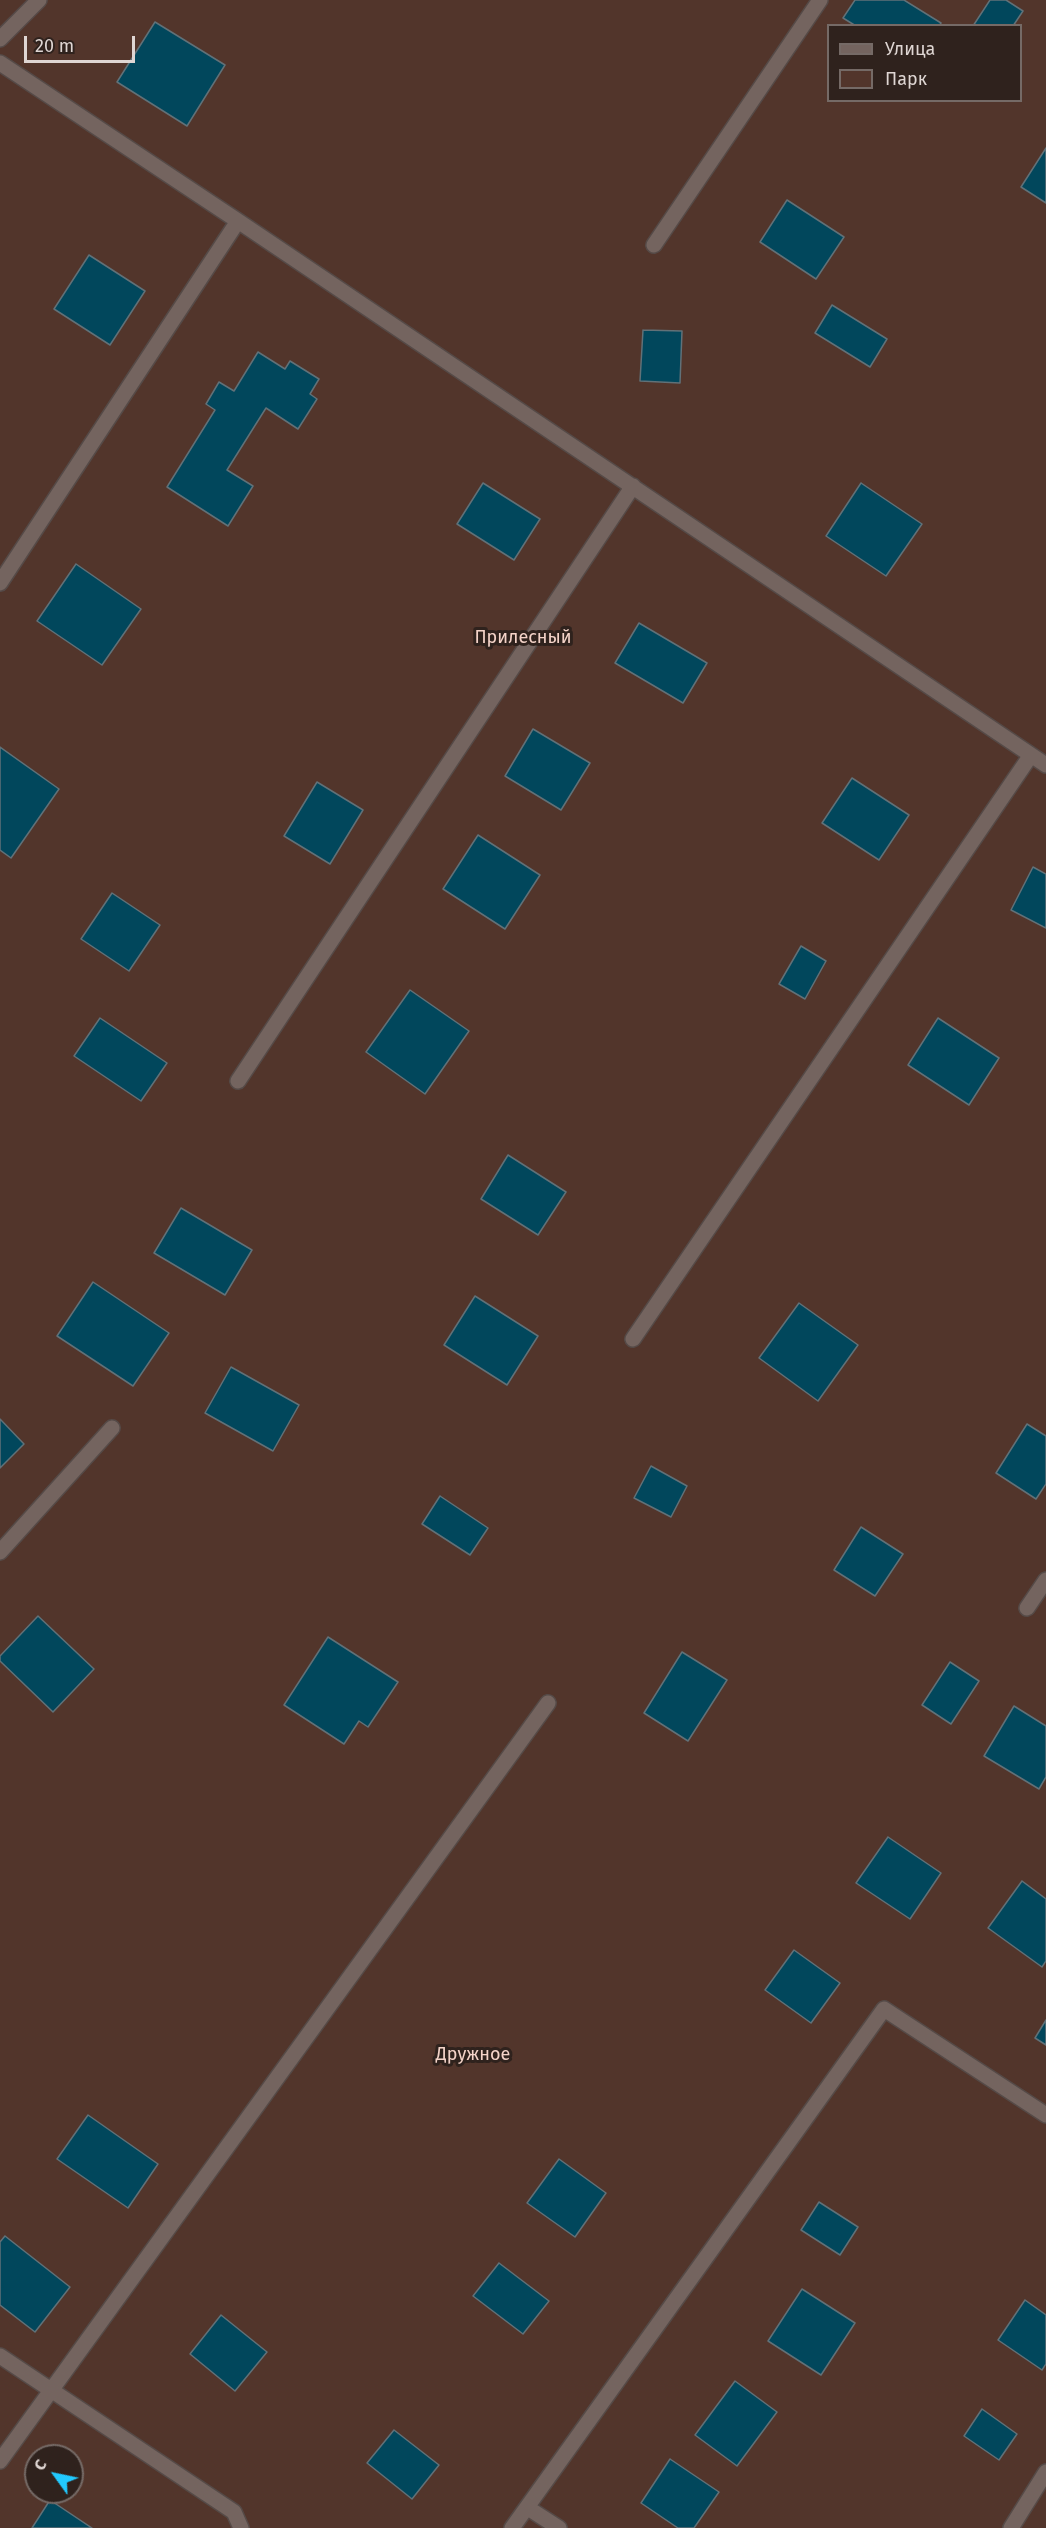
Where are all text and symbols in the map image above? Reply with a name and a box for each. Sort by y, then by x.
scale bar [27,24,138,62]
legend [827,24,1022,102]
text: 20 m [35,35,74,57]
text: Улица [885,38,935,60]
text: Парк [885,68,927,90]
park label: Прилесный [474,627,572,649]
park label: Дружное [436,2044,510,2066]
north arrow [24,2444,84,2504]
text: С [30,2456,51,2474]

